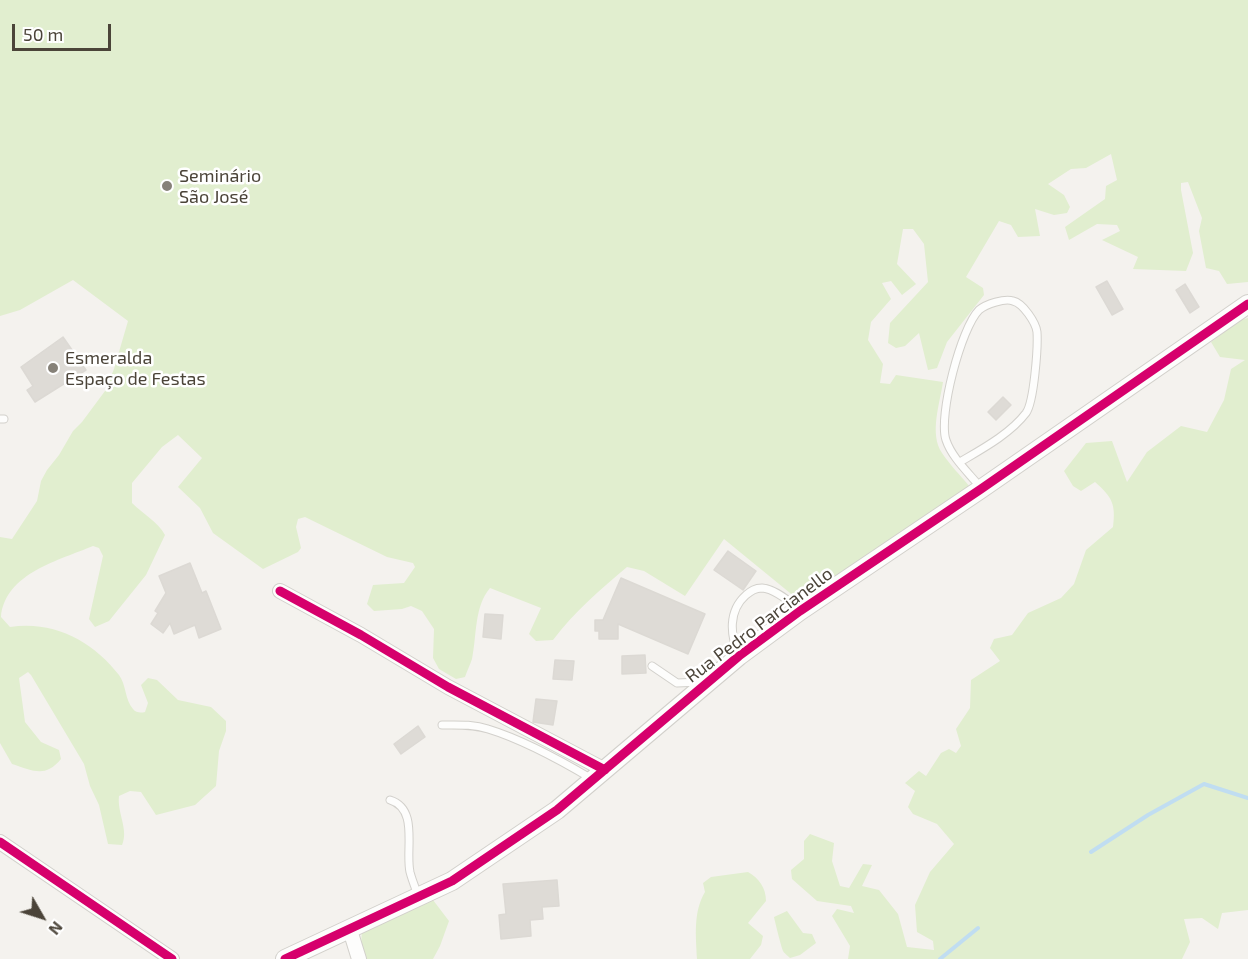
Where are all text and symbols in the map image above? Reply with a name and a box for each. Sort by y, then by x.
scale bar [15,12,114,50]
text: 50 m [23,23,63,45]
place label: Seminário São José [179,165,261,207]
marker: Seminário São José [160,179,174,193]
place label: Esmeralda Espaço de Festas [65,347,206,389]
marker: Esmeralda Espaço de Festas [46,361,60,375]
street label: Rua Pedro Parcianello [681,563,837,687]
north arrow [12,887,72,947]
text: N [45,918,67,939]

